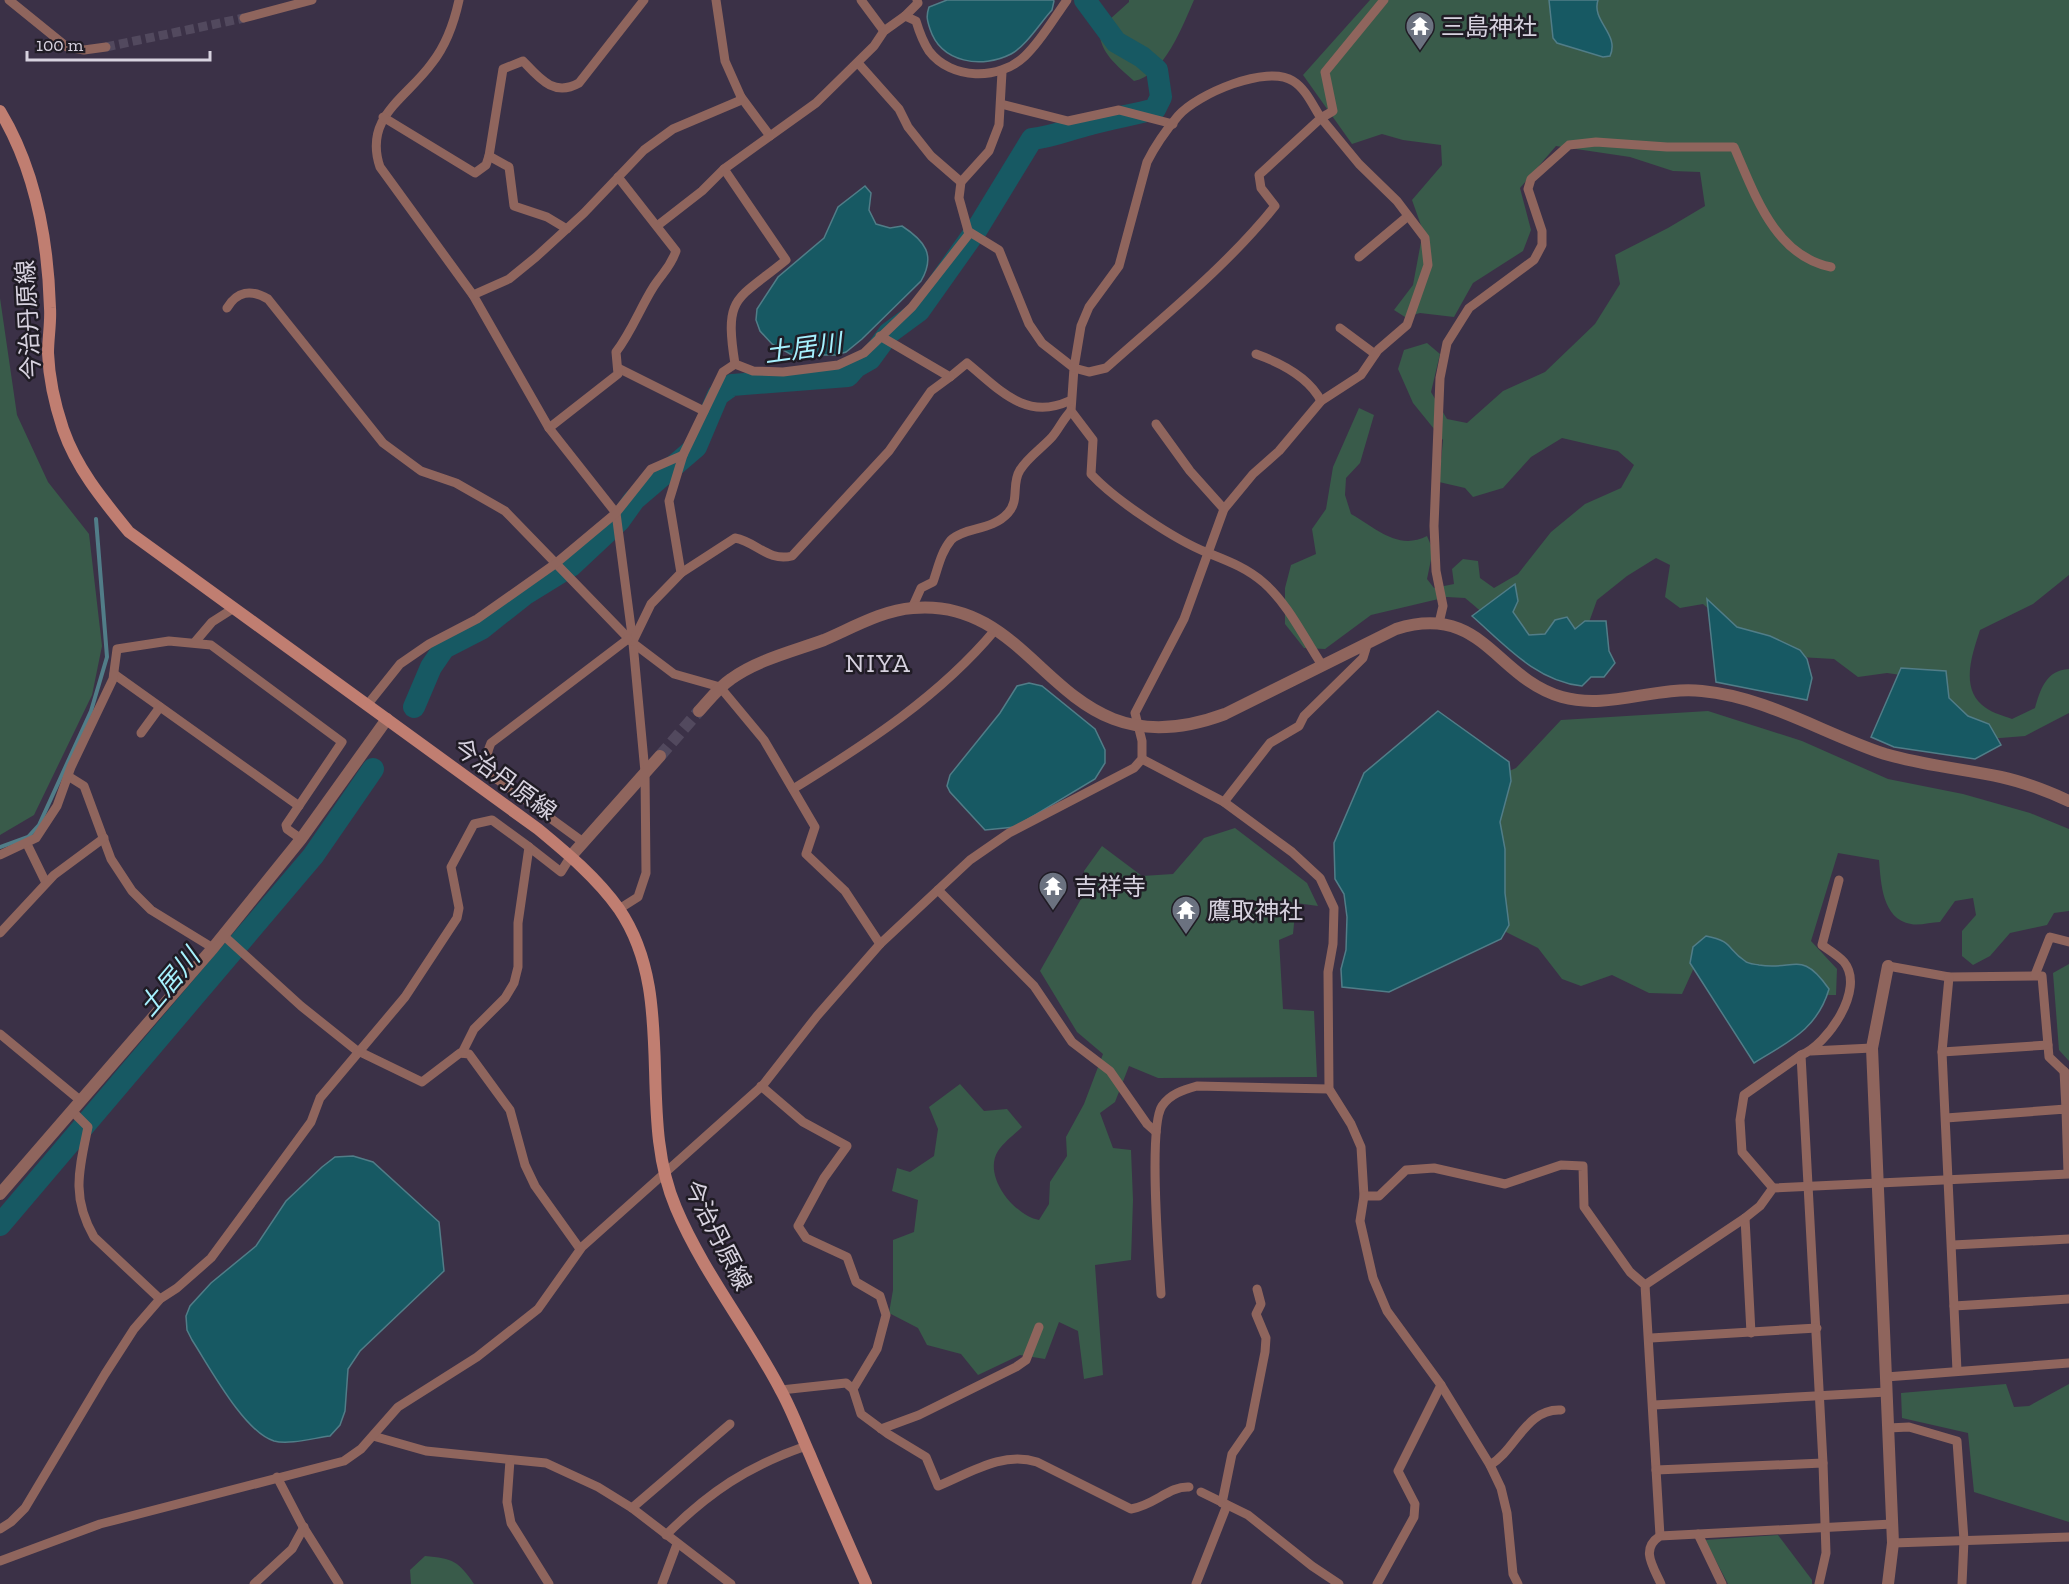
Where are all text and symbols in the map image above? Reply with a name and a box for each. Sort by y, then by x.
temple icon: 三島神社 [1404,10,1436,52]
place label: 三島神社 [1441,12,1537,41]
scale bar [27,24,210,62]
text: 100 m [36,34,84,56]
street label: 今治丹原線 [10,259,46,381]
water label: 土居川 [762,326,847,369]
district label: NIYA [845,647,911,679]
street label: 今治丹原線 [448,732,562,826]
temple icon: 吉祥寺 [1037,870,1069,912]
place label: 吉祥寺 [1074,872,1146,901]
temple icon: 鷹取神社 [1170,894,1202,936]
place label: 鷹取神社 [1207,896,1303,925]
water label: 土居川 [132,940,208,1022]
street label: 今治丹原線 [678,1175,758,1295]

